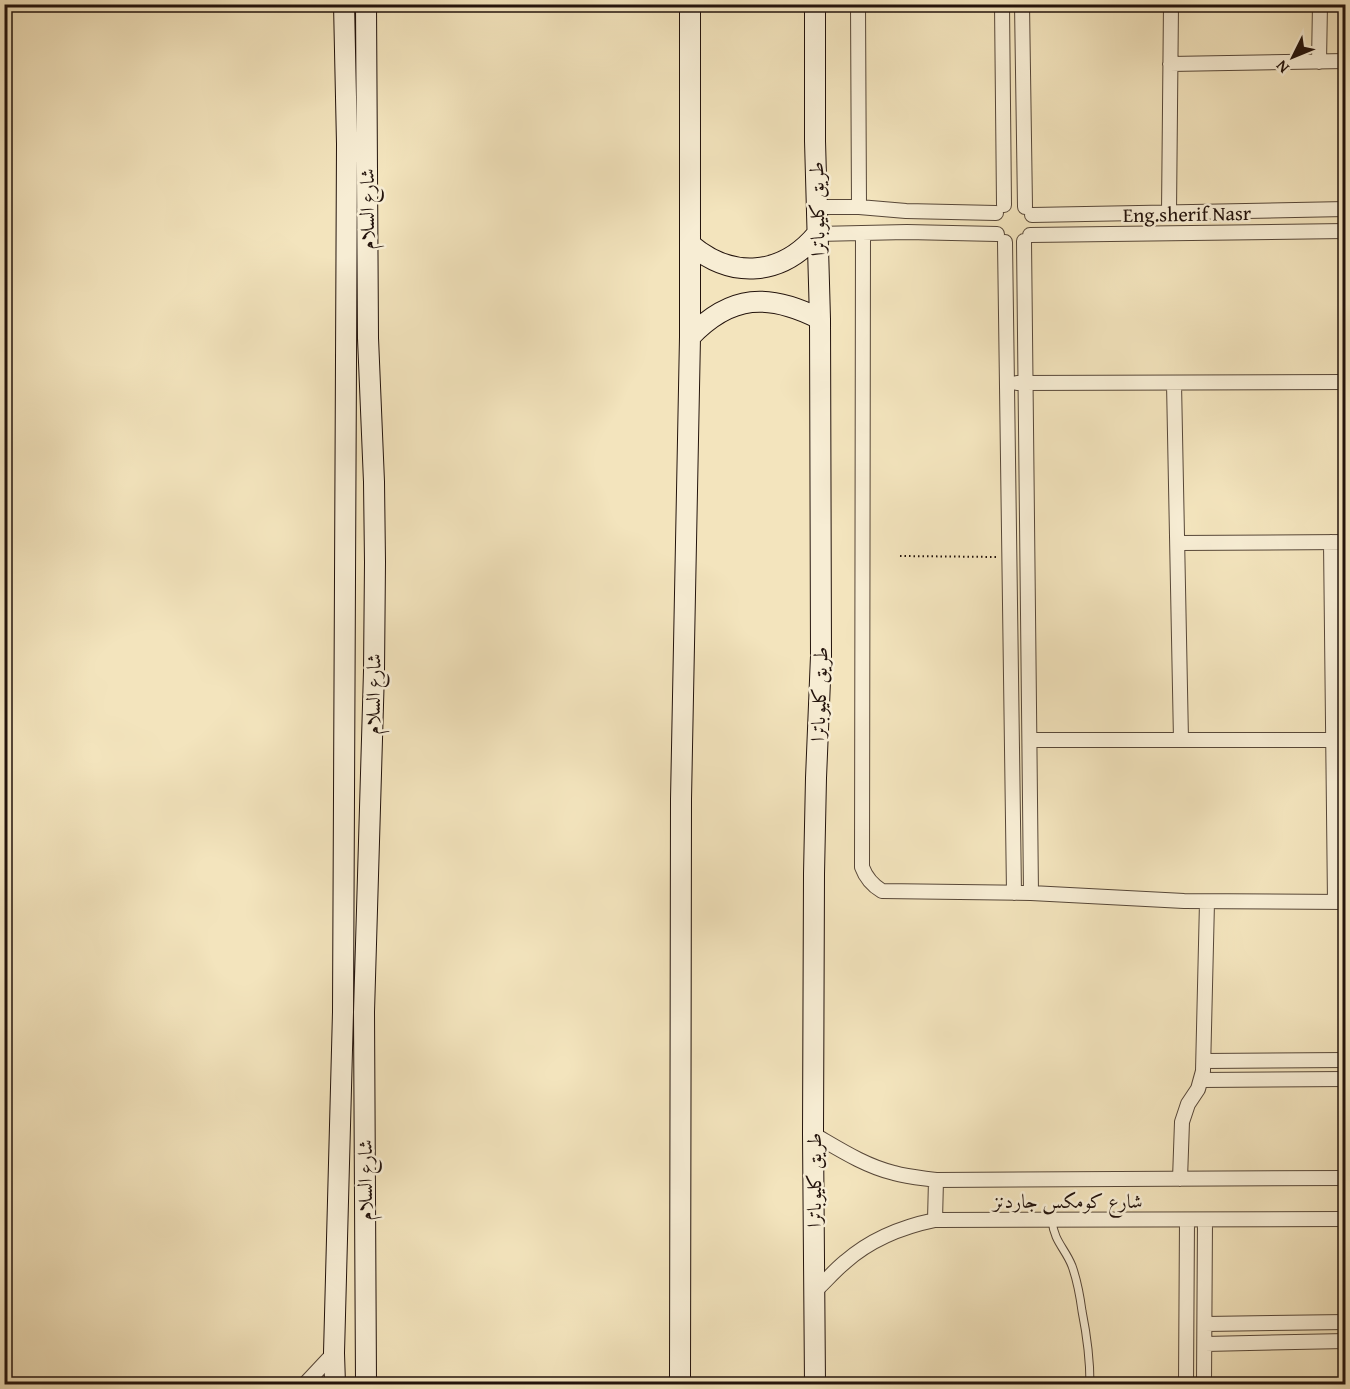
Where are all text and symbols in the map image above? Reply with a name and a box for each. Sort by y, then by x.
north arrow [1263,27,1323,87]
text: N [1269,55,1294,79]
street label: طريق كليوباترا [801,161,832,257]
street label: شارع السلام [352,168,385,250]
street label: Eng.sherif Nasr [1123,198,1251,229]
street label: طريق كليوباترا [802,646,835,742]
street label: شارع السلام [357,653,392,735]
street label: طريق كليوباترا [799,1133,828,1227]
street label: شارع السلام [350,1139,383,1221]
street label: شارع كومكس جاردنز [991,1186,1143,1219]

